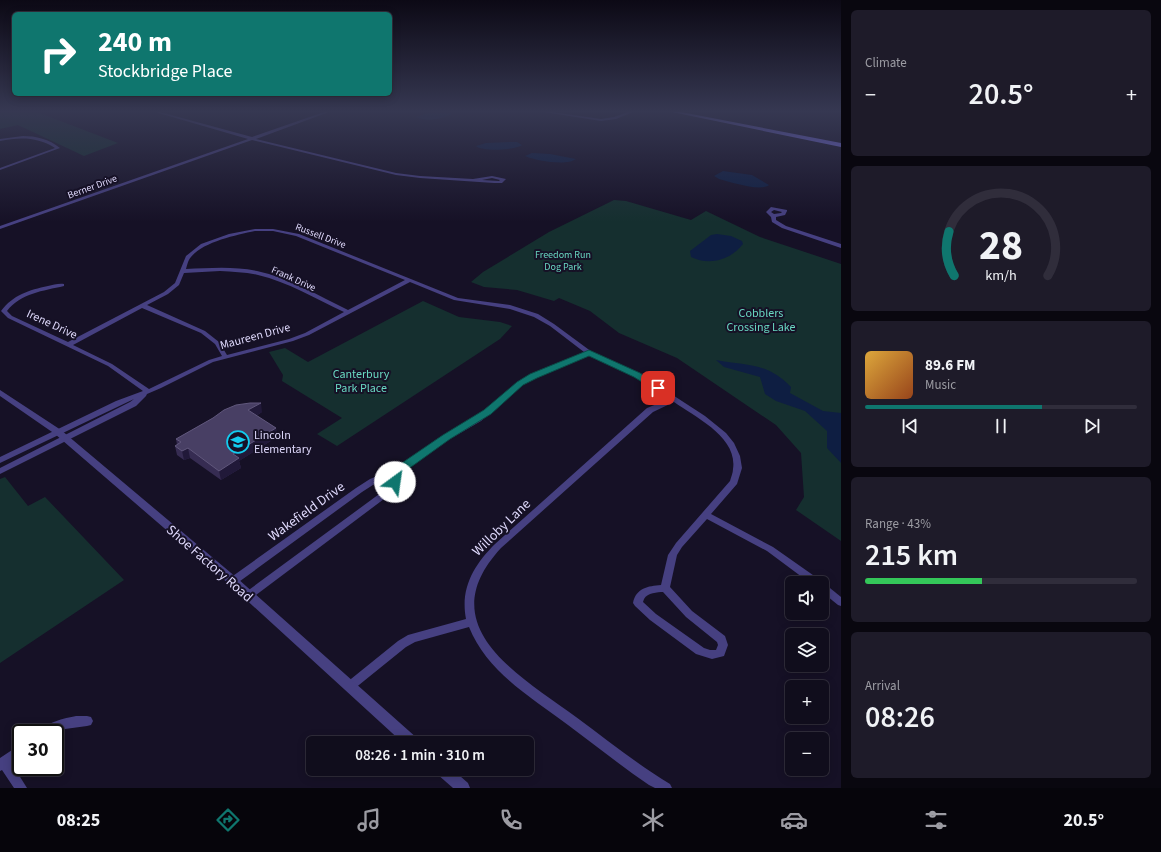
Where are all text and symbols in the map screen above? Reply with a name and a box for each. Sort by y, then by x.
text: 240 m [98,22,172,62]
icon: right [32,28,84,80]
text: Climate [865,54,907,72]
text: Stockbridge Place [98,59,232,84]
text: 20.5° [969,73,1033,116]
text: − [865,79,876,111]
text: + [1126,79,1137,111]
street label: Berner Drive [66,171,119,202]
text: 28 [979,216,1023,276]
street label: Russell Drive [293,220,348,252]
park label: Freedom Run Dog Park [535,248,591,274]
street label: Frank Drive [269,263,318,295]
text: km/h [985,265,1017,286]
street label: Irene Drive [24,305,80,344]
park label: Cobblers Crossing Lake [727,305,796,336]
street label: Maureen Drive [218,319,292,354]
text: 89.6 FM [925,355,976,376]
park label: Canterbury Park Place [333,366,390,397]
pin [641,371,675,405]
text: Music [925,376,956,394]
icon: arrive [647,377,669,399]
icon: previous [899,415,921,437]
icon: pause [990,415,1012,437]
icon: next [1081,415,1103,437]
place label: Lincoln Elementary [254,427,312,458]
school or university icon: Lincoln Elementary [225,429,251,455]
position arrow [374,461,416,503]
street label: Wakefield Drive [264,477,349,546]
street label: Willoby Lane [468,495,536,561]
text: Range · 43% [865,515,931,533]
street label: Shoe Factory Road [162,520,257,607]
text: 215 km [865,534,958,577]
map controls [785,576,829,776]
button: sound [785,576,829,620]
button: layers [785,628,829,672]
text: Arrival [865,677,900,695]
button: + [785,680,829,724]
text: 08:26 [865,696,935,739]
speed limit sign: 30 [12,724,64,776]
button: − [785,732,829,776]
text: 08:26 · 1 min · 310 m [355,745,485,766]
icon: directions [214,806,242,834]
icon: music [355,806,383,834]
icon: phone [497,806,525,834]
icon: climate [639,806,667,834]
icon: car [780,806,808,834]
icon: filters [922,806,950,834]
text: 08:25 [57,808,100,833]
text: 20.5° [1064,808,1104,833]

